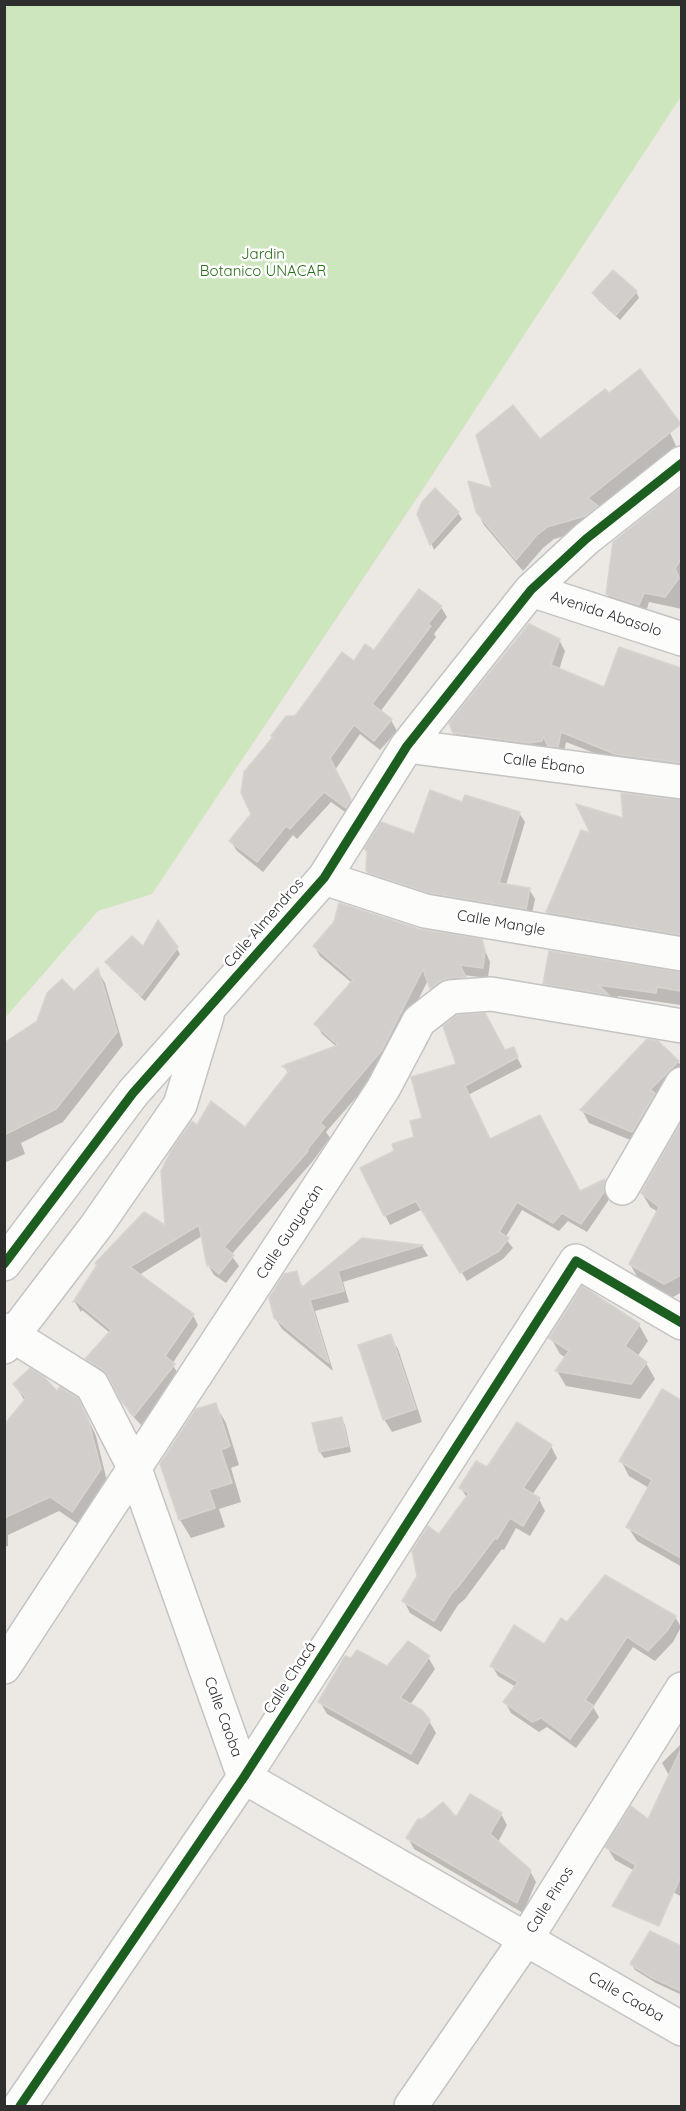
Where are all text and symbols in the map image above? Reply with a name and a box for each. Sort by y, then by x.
park label: Jardin Botanico UNACAR [200,245,326,280]
street label: Avenida Abasolo [548,587,664,641]
street label: Calle Ébano [502,749,586,779]
street label: Calle Almendros [220,875,308,971]
street label: Calle Mangle [455,906,547,940]
street label: Calle Guayacán [253,1181,327,1283]
street label: Calle Chacá [260,1639,320,1717]
street label: Calle Caoba [200,1674,246,1760]
street label: Calle Pinos [522,1863,578,1937]
street label: Calle Caoba [585,1968,667,2026]

